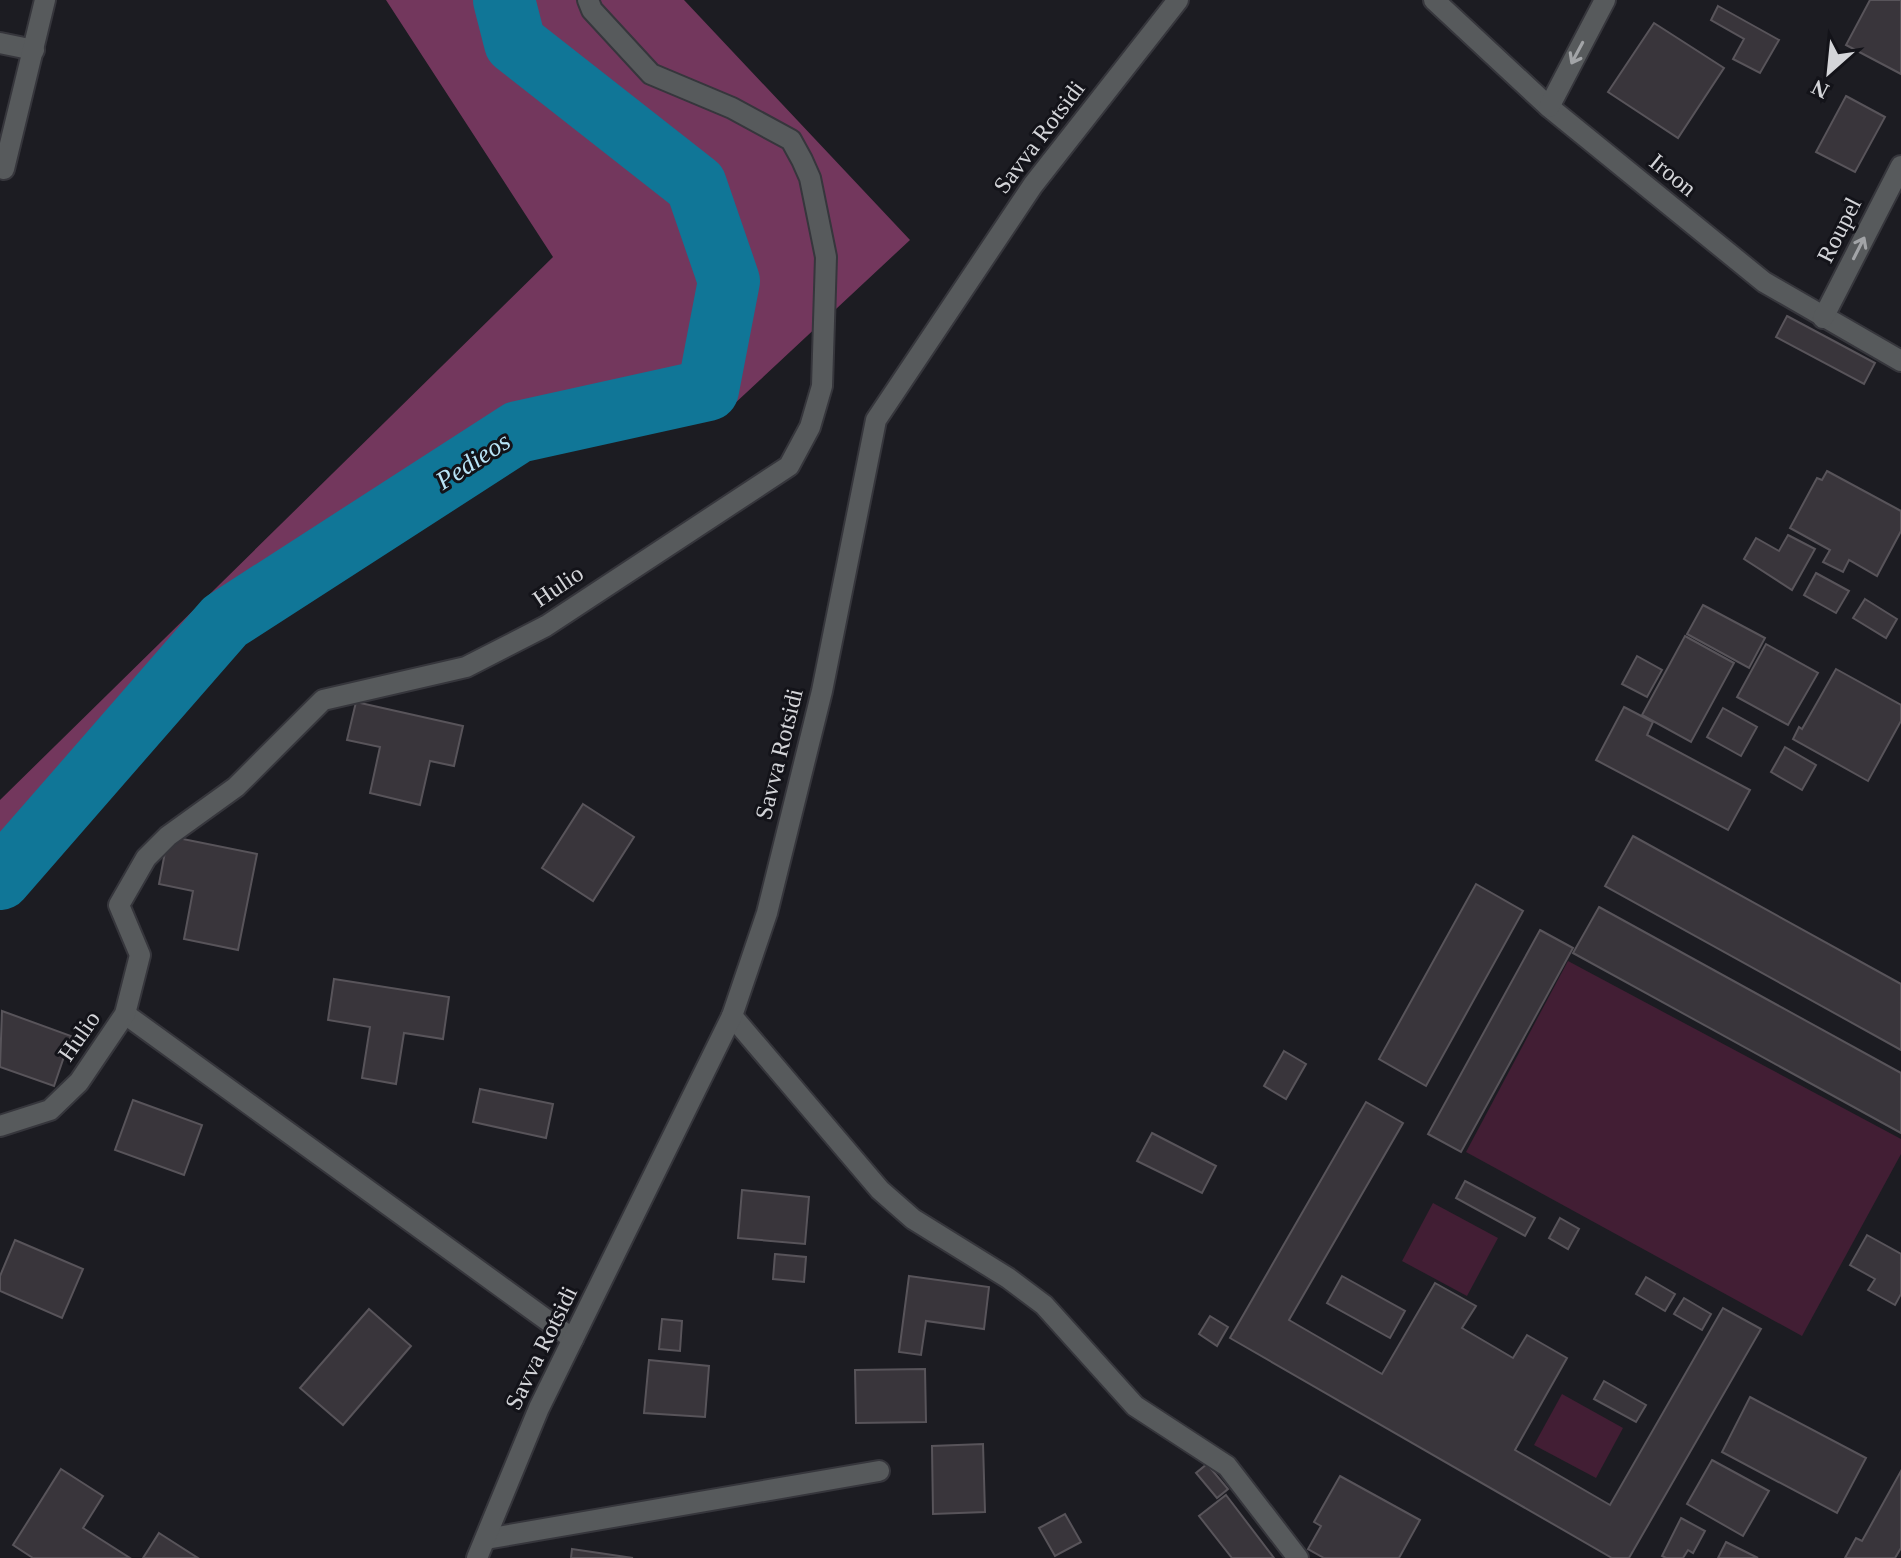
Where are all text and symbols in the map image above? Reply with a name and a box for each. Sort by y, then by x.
north arrow [1789,32,1869,112]
one-way arrow [1569,41,1584,65]
street label: Savva Rotsidi [988,75,1090,198]
text: N [1807,75,1833,104]
street label: Iroon [1645,149,1701,201]
street label: Roupel [1812,193,1866,267]
one-way arrow [1852,237,1867,261]
water label: Pedieos [430,426,515,496]
street label: Hulio [528,560,588,612]
street label: Savva Rotsidi [750,686,808,822]
street label: Hulio [53,1006,105,1066]
street label: Savva Rotsidi [500,1282,582,1414]

